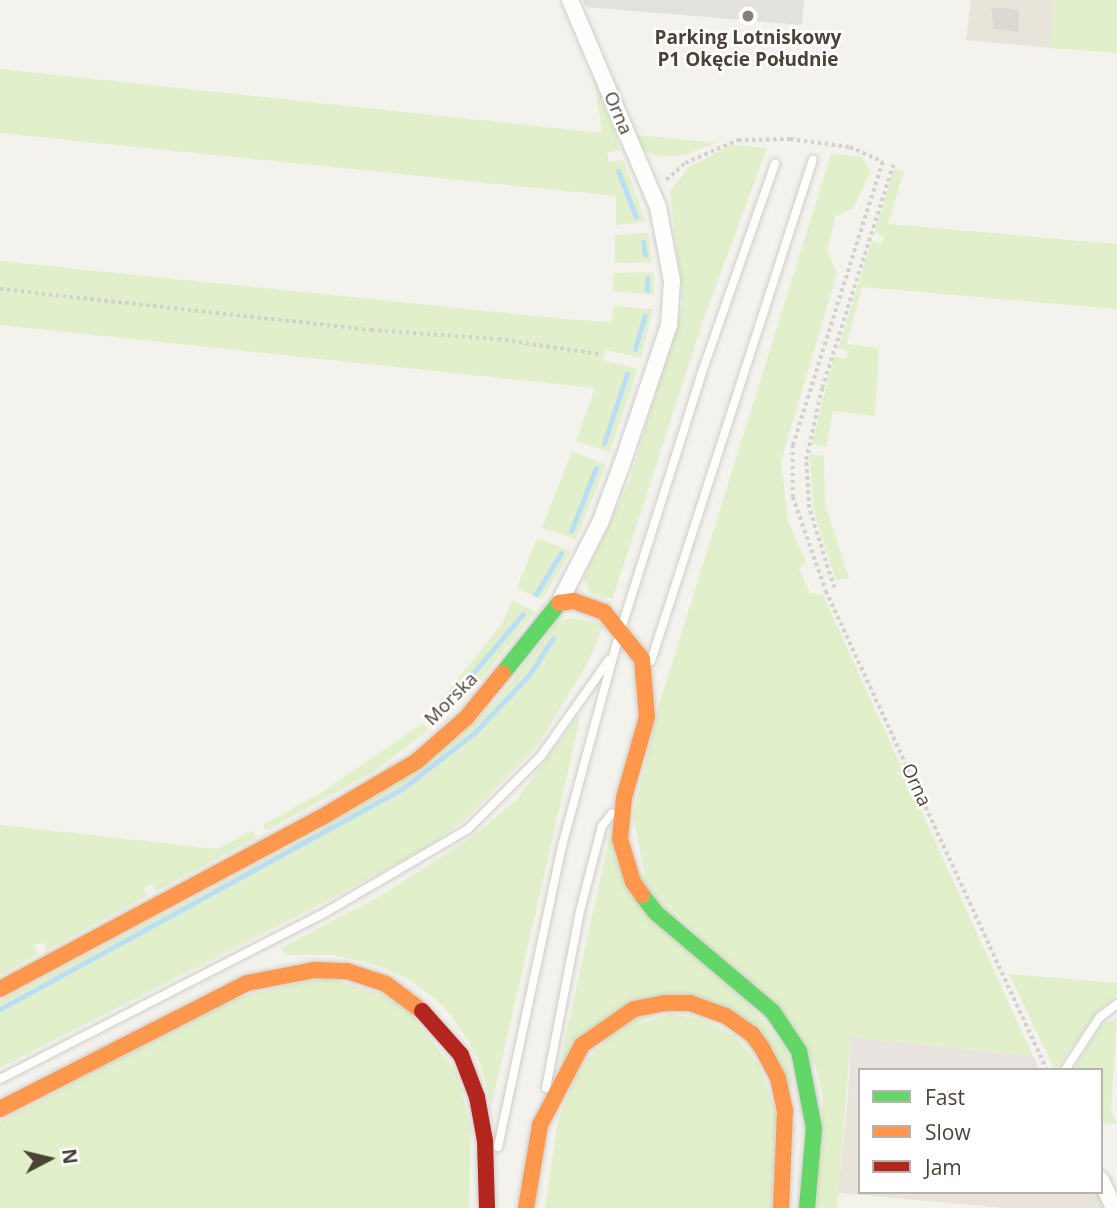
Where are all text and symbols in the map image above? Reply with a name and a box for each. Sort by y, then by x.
marker: Parking Lotniskowy P1 Okęcie Południe [740,8,756,24]
place label: Parking Lotniskowy P1 Okęcie Południe [655,27,841,71]
street label: Orna [599,88,637,138]
street label: Morska [420,668,482,730]
street label: Orna [896,760,936,810]
legend [858,1068,1103,1194]
text: Fast [925,1083,965,1111]
text: Slow [925,1118,971,1146]
north arrow [14,1124,84,1194]
text: N [56,1147,84,1166]
text: Jam [925,1153,962,1181]

